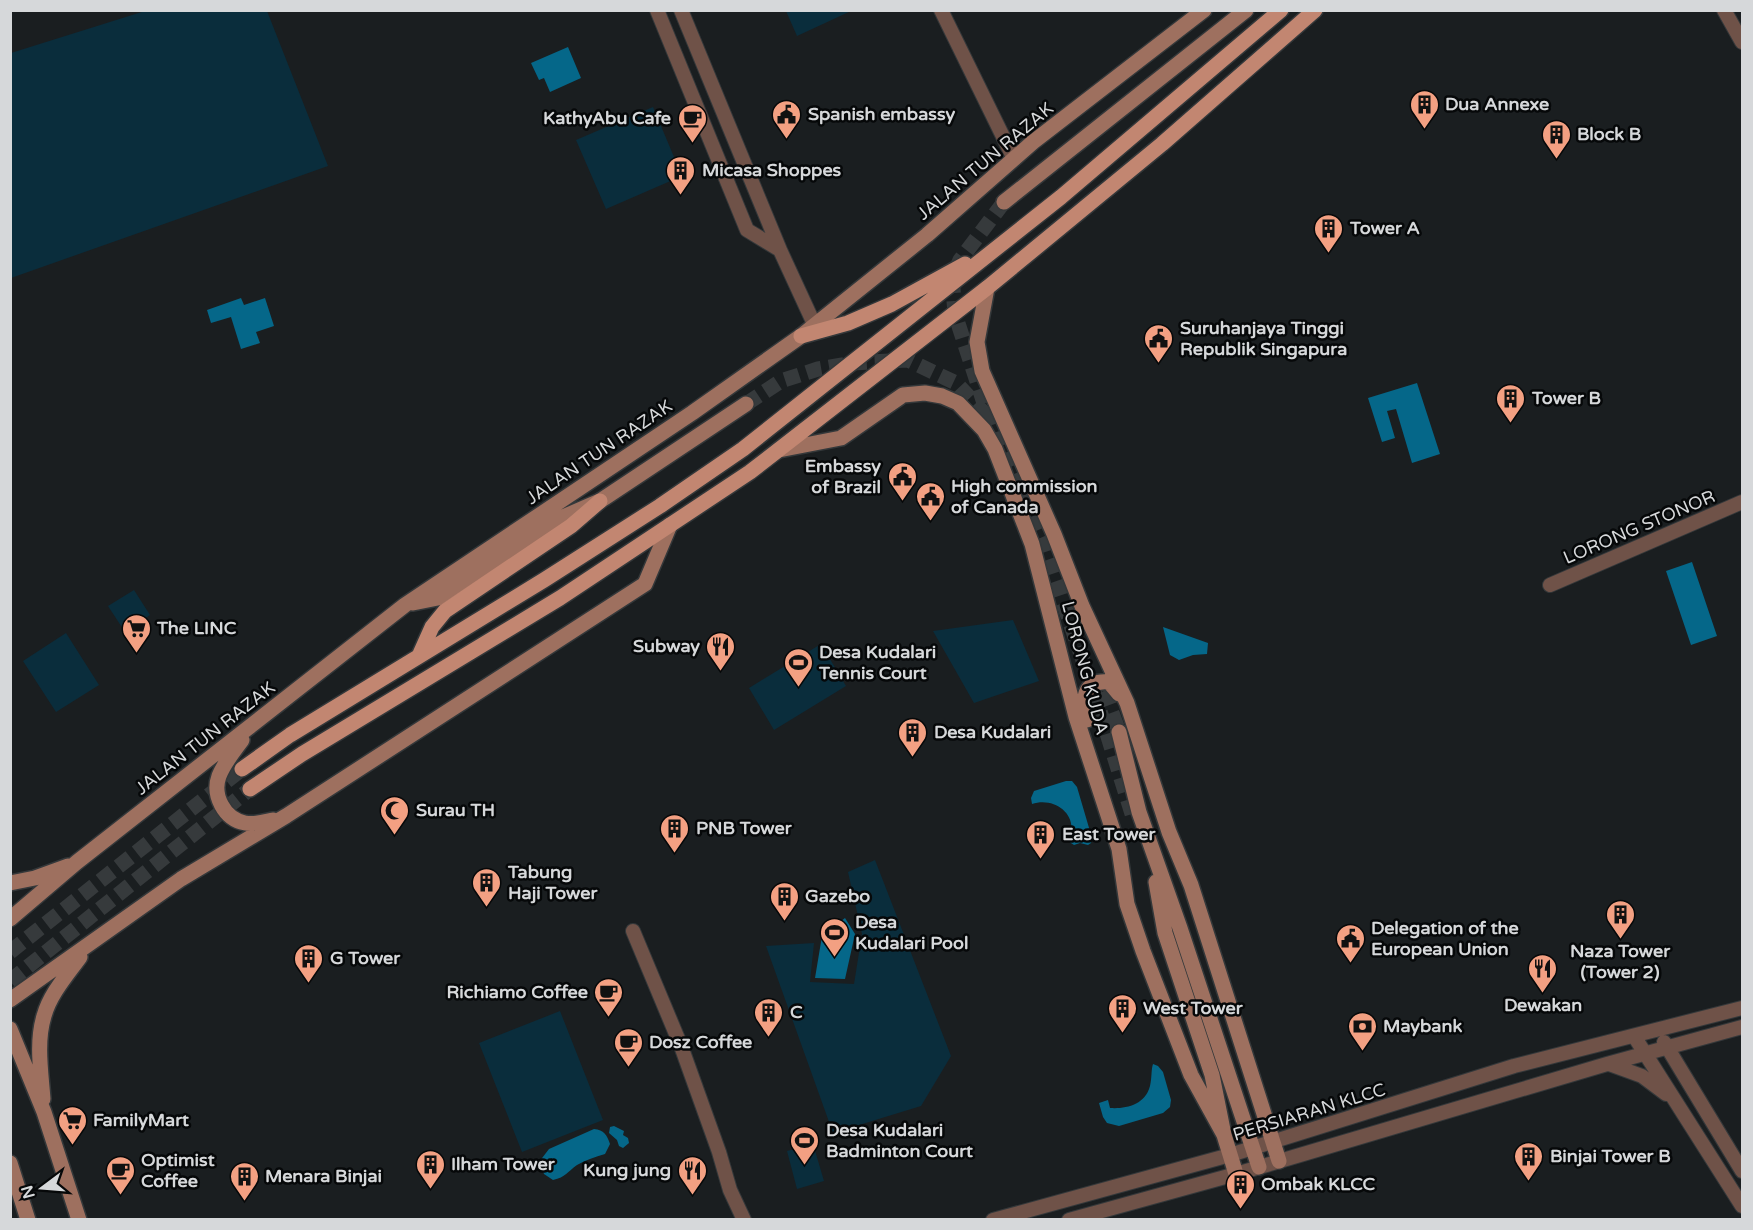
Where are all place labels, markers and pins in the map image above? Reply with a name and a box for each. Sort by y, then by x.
building icon: Dua Annexe [1408,88,1440,130]
place label: Dua Annexe [1445,93,1549,115]
public building icon: Spanish embassy [771,98,803,140]
cafe icon: KathyAbu Cafe [676,102,708,144]
place label: Spanish embassy [808,103,956,125]
place label: KathyAbu Cafe [543,107,671,129]
building icon: Block B [1540,118,1572,160]
place label: Block B [1577,123,1641,145]
building icon: Micasa Shoppes [665,154,697,196]
place label: Micasa Shoppes [702,159,842,181]
building icon: Tower A [1313,212,1345,254]
place label: Tower A [1349,217,1420,239]
place label: Suruhanjaya Tinggi Republik Singapura [1180,317,1347,360]
public building icon: Suruhanjaya Tinggi Republik Singapura [1143,322,1175,364]
building icon: Tower B [1495,382,1527,424]
place label: Tower B [1531,387,1601,409]
place label: Embassy of Brazil [805,455,881,498]
public building icon: Embassy of Brazil [886,460,918,502]
place label: High commission of Canada [951,475,1098,518]
public building icon: High commission of Canada [914,480,946,522]
supermarket icon: The LINC [120,612,152,654]
place label: The LINC [156,617,237,639]
restaurant icon: Subway [705,630,737,672]
place label: Subway [633,635,700,657]
place label: Desa Kudalari Tennis Court [818,641,936,684]
sports icon: Desa Kudalari Tennis Court [782,646,814,688]
building icon: Desa Kudalari [897,716,929,758]
place label: Desa Kudalari [934,721,1051,743]
mosque icon: Surau TH [379,794,411,836]
place label: Surau TH [416,799,495,821]
building icon: PNB Tower [659,812,691,854]
place label: PNB Tower [696,817,793,839]
building icon: East Tower [1025,818,1057,860]
place label: East Tower [1062,823,1157,845]
place label: Tabung Haji Tower [507,861,598,904]
building icon: Tabung Haji Tower [471,866,503,908]
building icon: Gazebo [768,880,800,922]
place label: Gazebo [805,885,870,907]
building icon: Naza Tower (Tower 2) [1604,898,1636,940]
place label: Desa Kudalari Pool [855,911,968,954]
sports icon: Desa Kudalari Pool [818,916,850,958]
place label: Delegation of the European Union [1371,917,1519,960]
public building icon: Delegation of the European Union [1334,922,1366,964]
place label: Naza Tower (Tower 2) [1570,940,1671,983]
building icon: G Tower [293,942,325,984]
place label: G Tower [330,947,401,969]
restaurant icon: Dewakan [1527,952,1559,994]
cafe icon: Richiamo Coffee [593,976,625,1018]
place label: Richiamo Coffee [447,981,588,1003]
building icon: West Tower [1106,992,1138,1034]
place label: Dewakan [1504,994,1582,1016]
building icon: C [753,996,785,1038]
place label: West Tower [1143,997,1244,1019]
place label: C [790,1001,803,1023]
bank icon: Maybank [1346,1010,1378,1052]
place label: Maybank [1383,1015,1462,1037]
cafe icon: Dosz Coffee [612,1026,644,1068]
place label: Dosz Coffee [649,1031,752,1053]
supermarket icon: FamilyMart [56,1104,88,1146]
place label: FamilyMart [93,1109,189,1131]
place label: Desa Kudalari Badminton Court [826,1119,973,1162]
sports icon: Desa Kudalari Badminton Court [789,1124,821,1166]
building icon: Binjai Tower B [1513,1140,1545,1182]
place label: Binjai Tower B [1550,1145,1671,1167]
building icon: Ilham Tower [414,1148,446,1190]
place label: Optimist Coffee [141,1149,215,1192]
place label: Ilham Tower [451,1153,556,1175]
cafe icon: Optimist Coffee [104,1154,136,1196]
restaurant icon: Kung jung [676,1154,708,1196]
place label: Kung jung [583,1159,671,1181]
building icon: Menara Binjai [228,1160,260,1202]
place label: Menara Binjai [265,1165,382,1187]
building icon: Ombak KLCC [1224,1168,1256,1210]
place label: Ombak KLCC [1261,1173,1376,1195]

